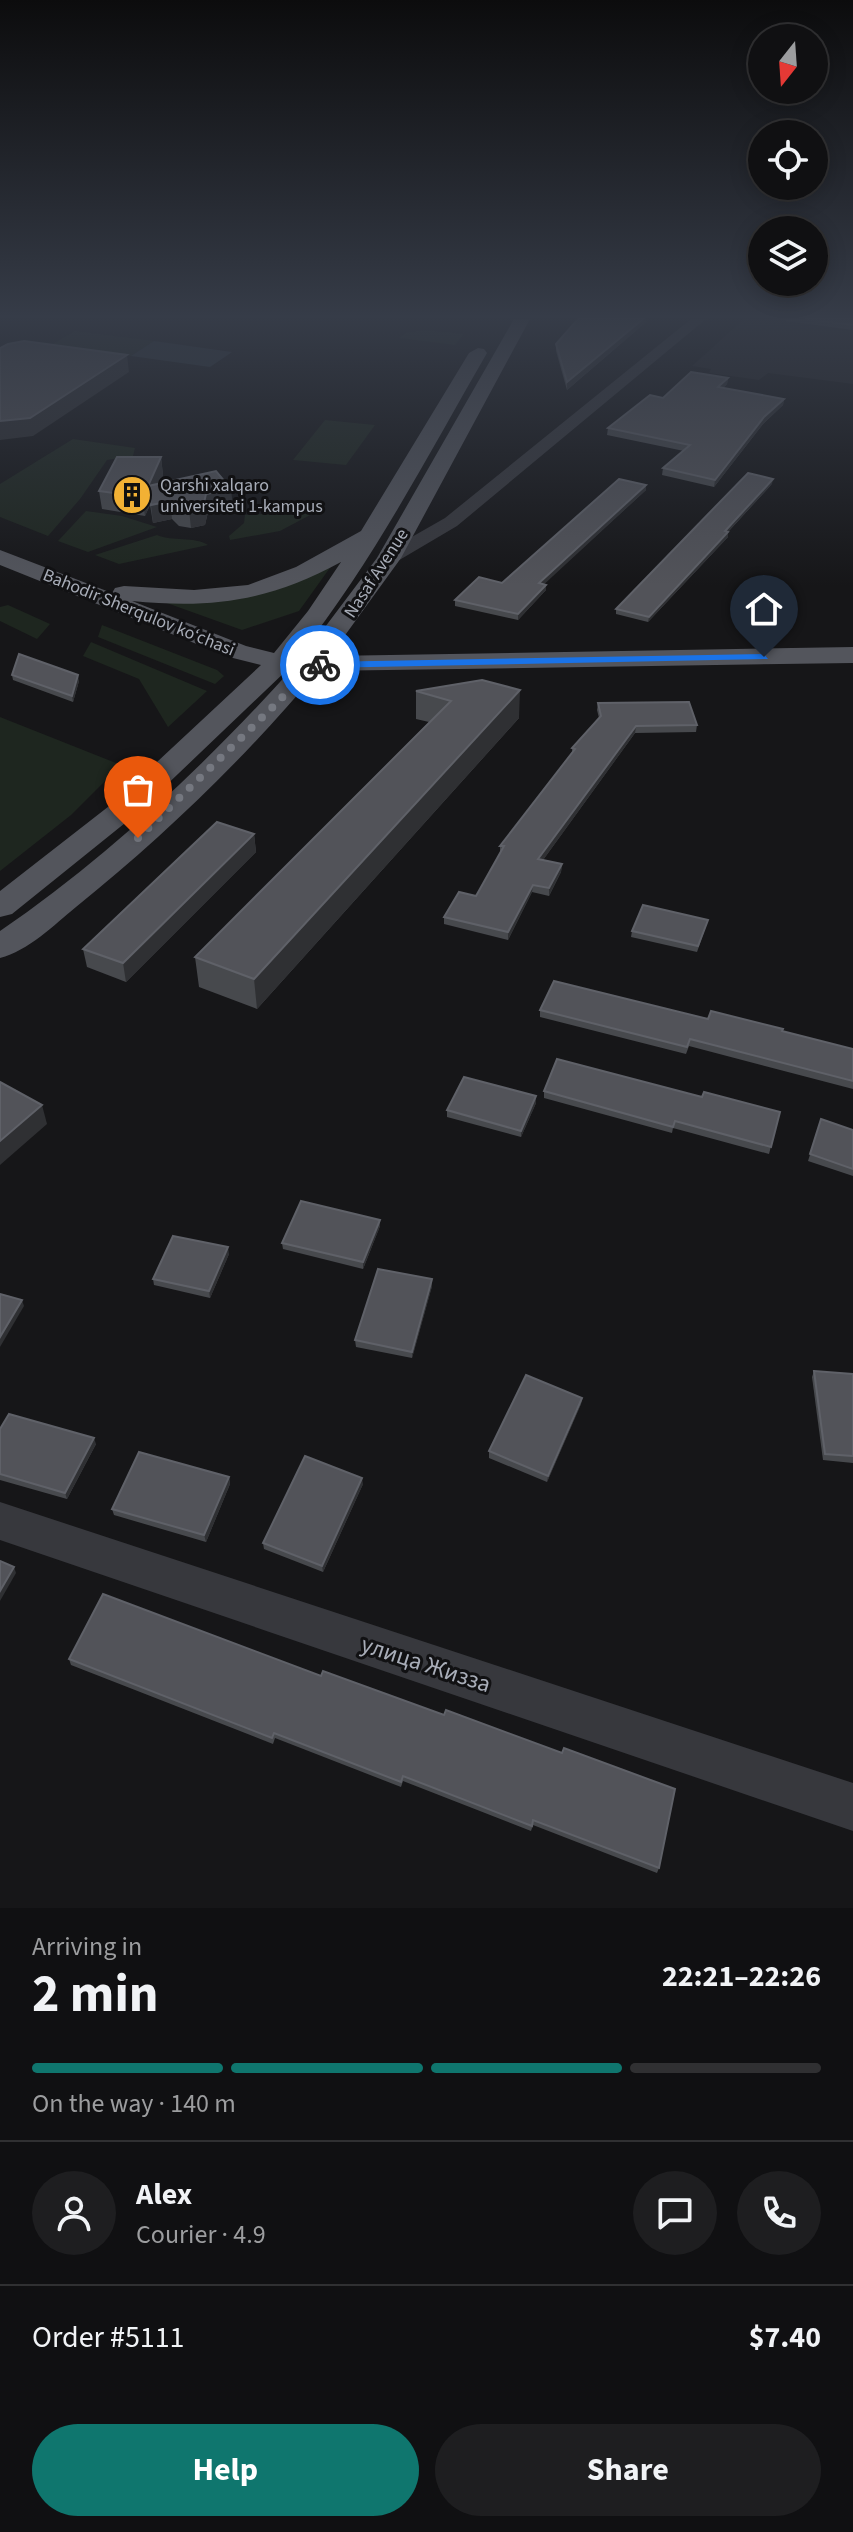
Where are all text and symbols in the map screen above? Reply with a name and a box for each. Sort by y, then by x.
north arrow [748,24,828,104]
map controls [748,24,828,296]
button: locate [748,120,828,200]
button: layers [748,216,828,296]
place label: Qarshi xalqaro universiteti 1-kampus [160,473,323,519]
building icon: Qarshi xalqaro universiteti 1-kampus [111,474,153,516]
street label: Nasaf Avenue [338,524,415,623]
street label: Bahodir Sherqulov ko‘chasi [39,562,239,662]
pin [730,575,798,657]
icon: home [742,587,786,631]
courier [280,625,360,705]
icon: bike [298,643,342,687]
pin [104,756,172,838]
icon: bag [116,768,160,812]
street label: улица Жизза [356,1627,495,1702]
text: Arriving in [32,1928,142,1965]
text: 22:21–22:26 [662,1955,821,1998]
text: 2 min [32,1958,159,2032]
text: On the way · 140 m [32,2085,236,2122]
button: person [32,2171,116,2255]
button: chat [633,2171,717,2255]
button: phone [737,2171,821,2255]
text: Alex [136,2173,192,2216]
text: Courier · 4.9 [136,2216,266,2253]
text: Order #5111 [32,2316,185,2359]
text: $7.40 [749,2316,821,2359]
button: Help [32,2424,419,2516]
button: Share [435,2424,821,2516]

